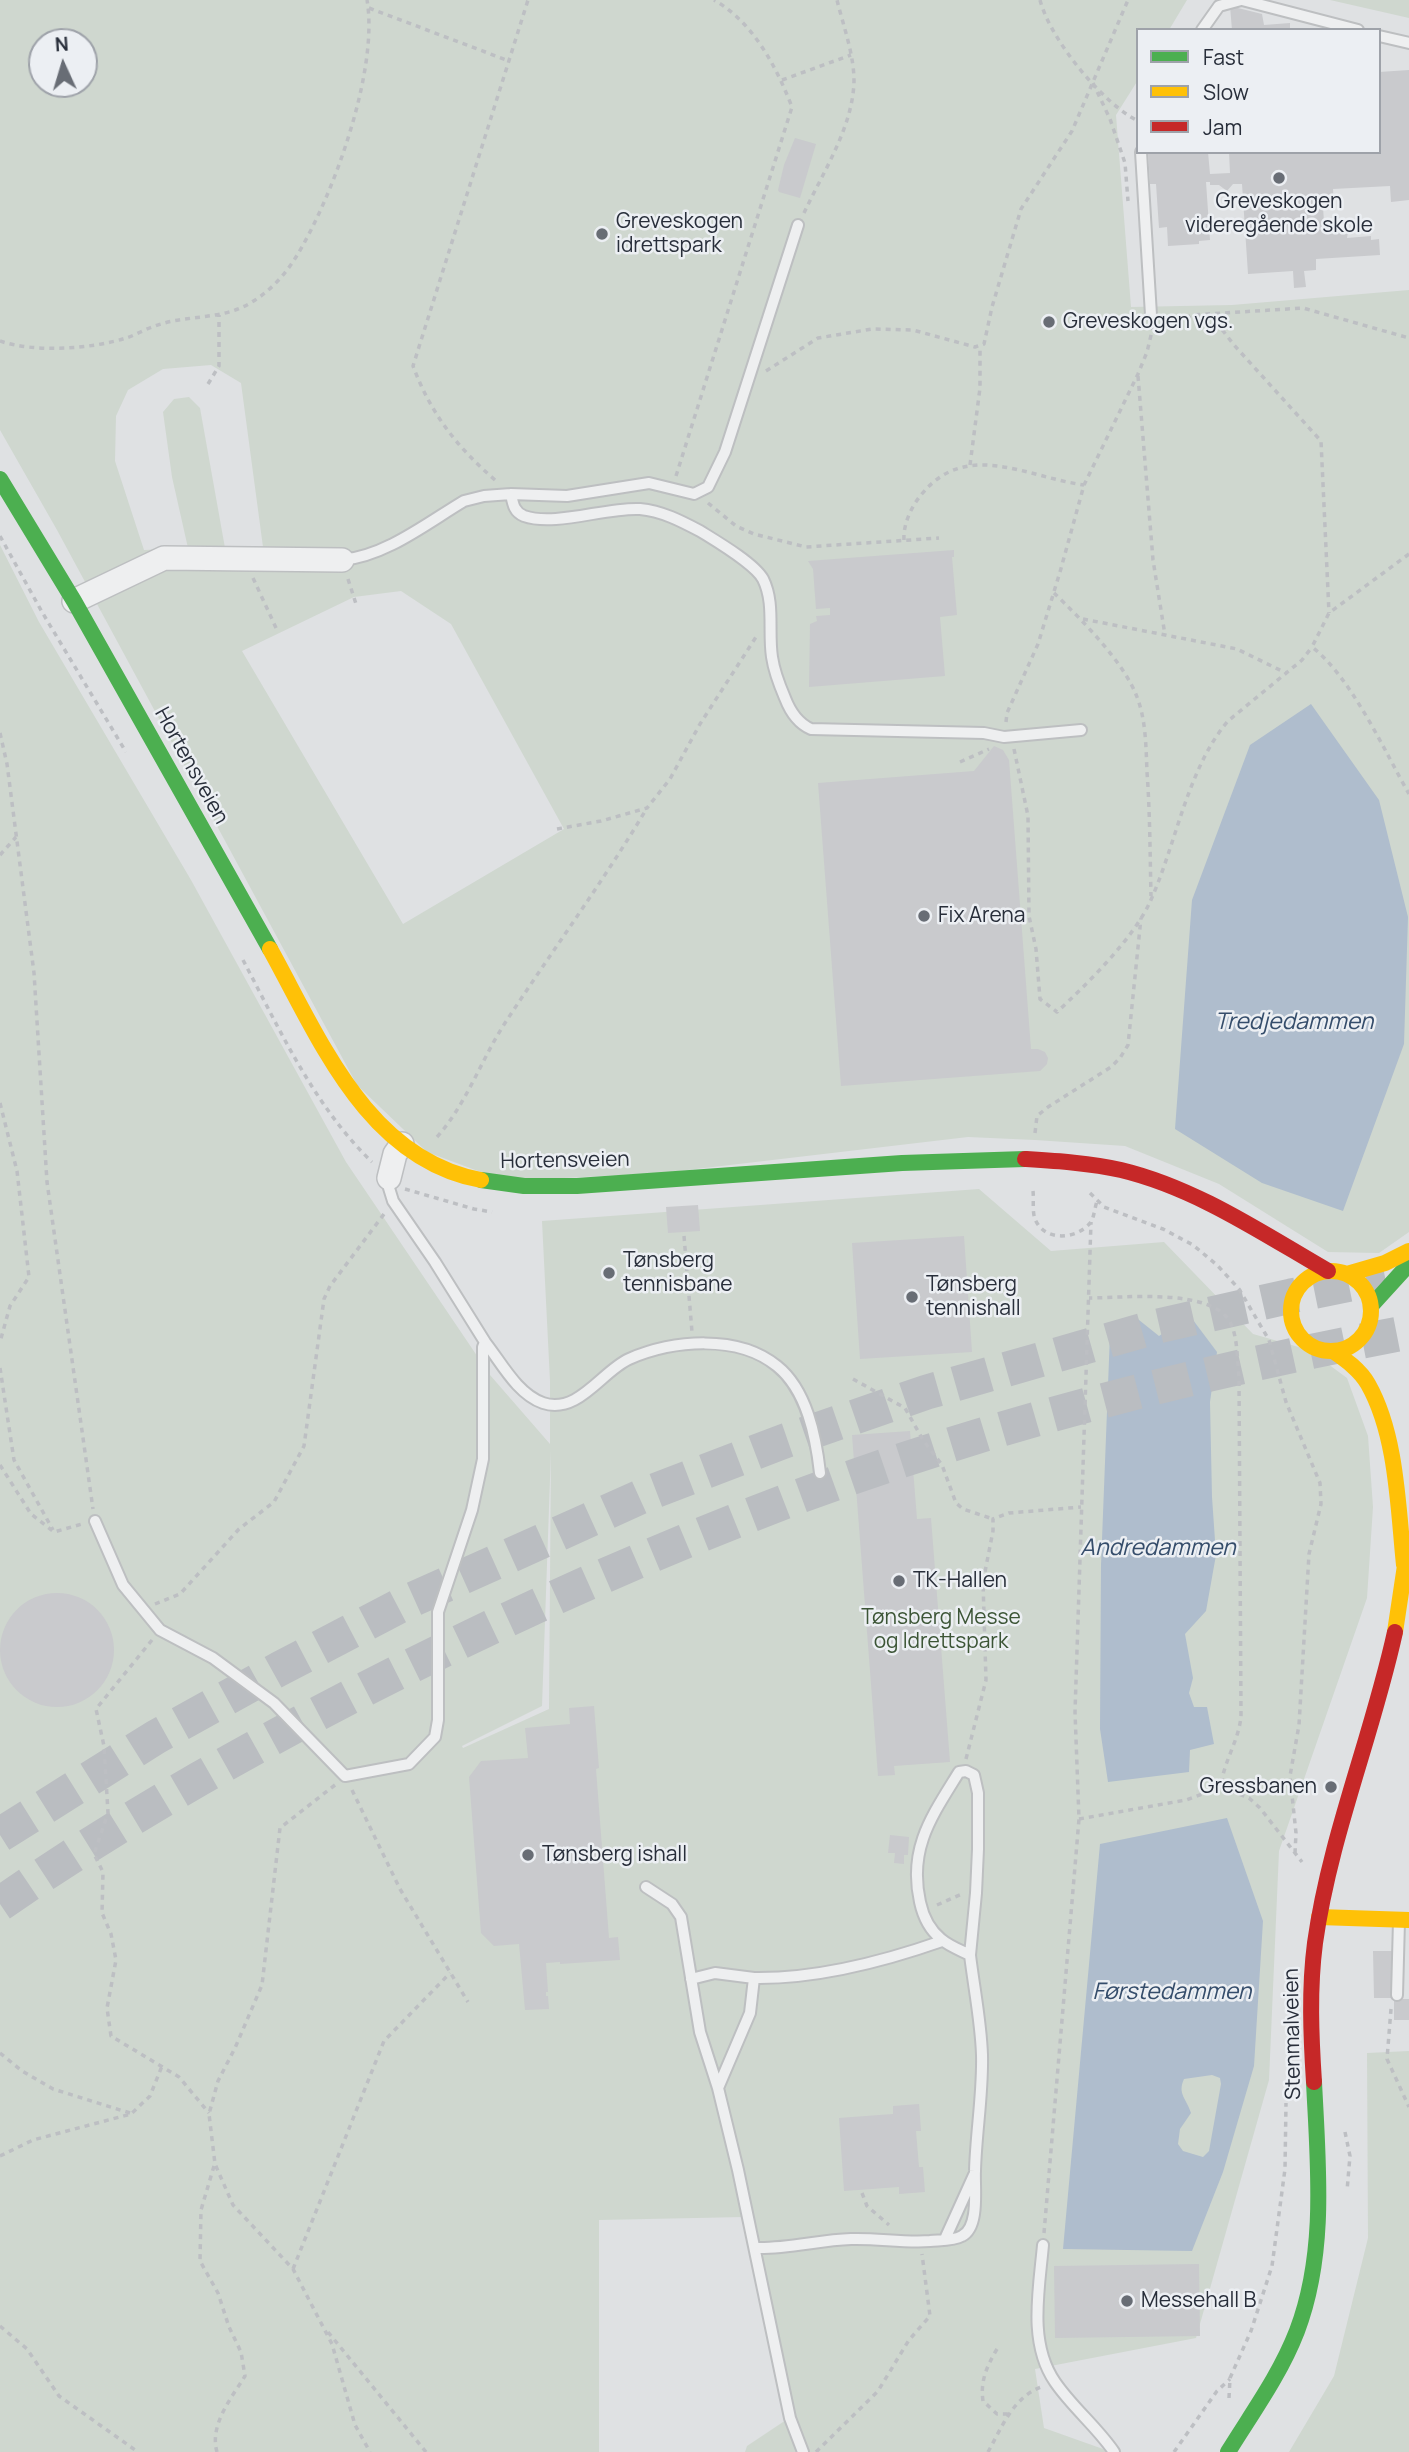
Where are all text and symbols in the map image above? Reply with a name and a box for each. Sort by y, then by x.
north arrow [28,28,98,98]
legend [1136,28,1381,154]
text: N [54,31,69,57]
text: Fast [1203,43,1244,71]
text: Slow [1203,78,1249,106]
text: Jam [1203,113,1242,141]
marker: Greveskogen videregående skole [1271,170,1287,186]
place label: Greveskogen videregående skole [1185,189,1373,239]
place label: Greveskogen idrettspark [616,209,743,259]
marker: Greveskogen idrettspark [594,226,610,242]
place label: Greveskogen vgs. [1063,309,1233,335]
marker: Greveskogen vgs. [1041,314,1057,330]
street label: Hortensveien [149,703,233,829]
place label: Fix Arena [938,903,1026,929]
marker: Fix Arena [916,908,932,924]
water label: Tredjedammen [1214,1009,1374,1037]
street label: Hortensveien [500,1147,630,1175]
place label: Tønsberg tennisbane [623,1248,733,1298]
marker: Tønsberg tennisbane [601,1265,617,1281]
place label: Tønsberg tennishall [926,1272,1021,1322]
marker: Tønsberg tennishall [904,1289,920,1305]
water label: Andredammen [1080,1535,1236,1563]
place label: TK-Hallen [913,1568,1007,1594]
marker: TK-Hallen [891,1573,907,1589]
park label: Tønsberg Messe og Idrettspark [861,1605,1021,1655]
place label: Gressbanen [1200,1774,1317,1800]
marker: Gressbanen [1323,1779,1339,1795]
place label: Tønsberg ishall [542,1842,687,1868]
marker: Tønsberg ishall [520,1847,536,1863]
street label: Stenmalveien [1279,1968,1307,2100]
water label: Førstedammen [1092,1979,1252,2007]
place label: Messehall B [1141,2288,1256,2314]
marker: Messehall B [1119,2293,1135,2309]

